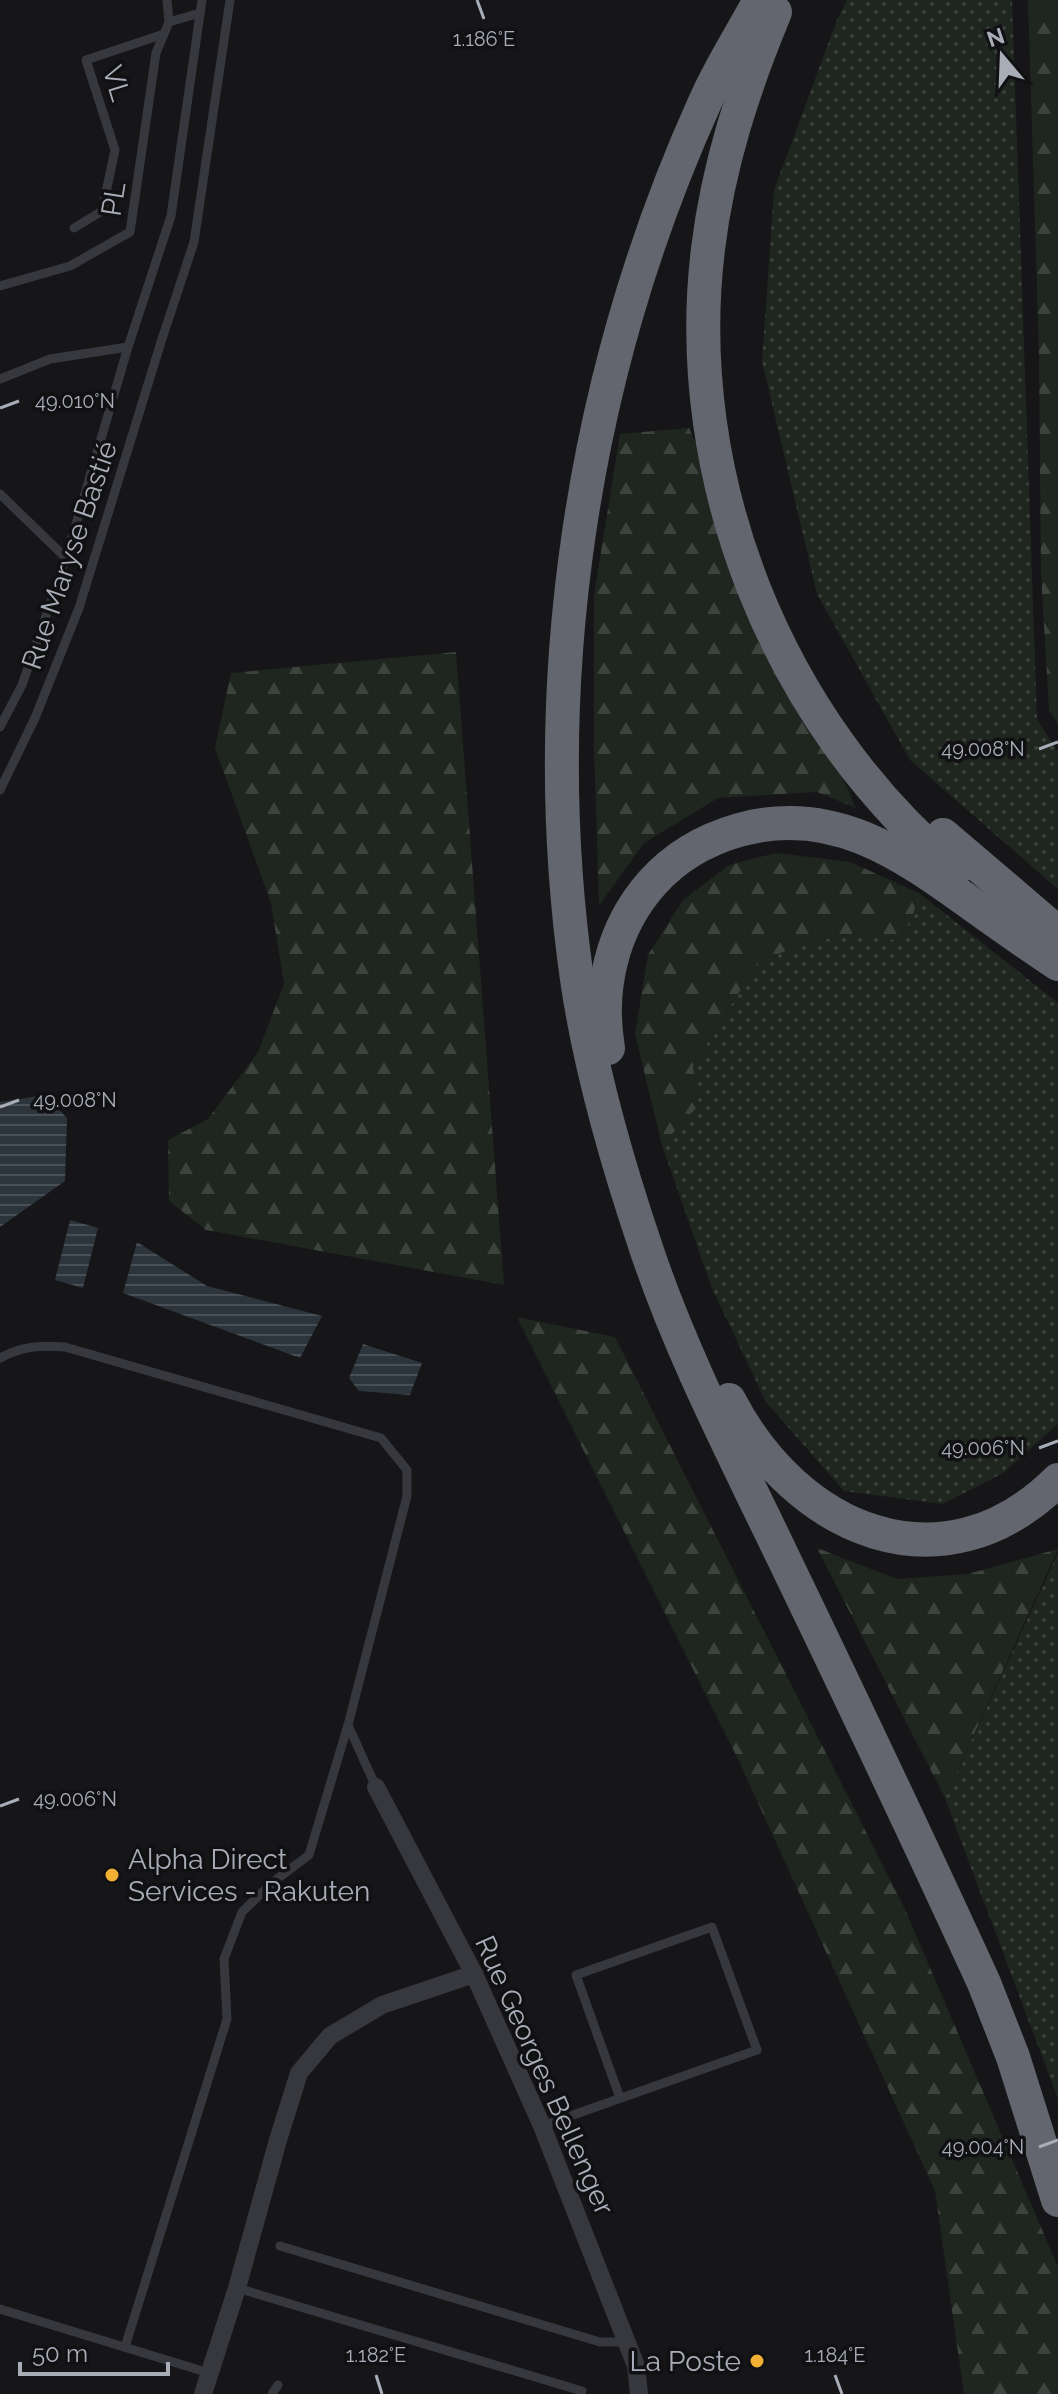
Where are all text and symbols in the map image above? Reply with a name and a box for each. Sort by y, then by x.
north arrow [962,16,1042,96]
text: N [983,22,1008,52]
text: 1.186°E [453,27,515,51]
street label: VL [96,61,137,105]
street label: PL [95,180,132,218]
text: 49.010°N [35,389,115,413]
street label: Rue Maryse Bastié [15,437,124,674]
text: 49.008°N [941,737,1025,761]
text: 49.008°N [33,1088,117,1112]
text: 49.006°N [941,1436,1025,1460]
text: 49.006°N [33,1787,117,1811]
place label: Alpha Direct Services - Rakuten [128,1843,370,1908]
marker: Alpha Direct Services - Rakuten [103,1866,121,1884]
street label: Rue Georges Bellenger [468,1931,621,2220]
text: 49.004°N [942,2135,1024,2159]
scale bar [20,2326,168,2376]
text: 50 m [32,2339,88,2368]
text: 1.182°E [346,2343,406,2367]
text: 1.184°E [805,2343,865,2367]
place label: La Poste [629,2345,741,2378]
marker: La Poste [748,2352,766,2370]

